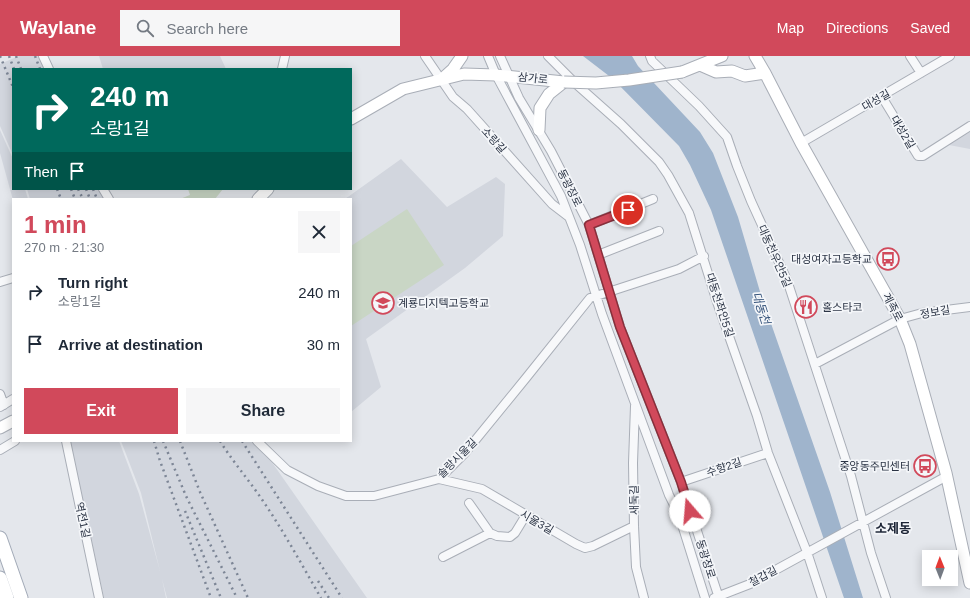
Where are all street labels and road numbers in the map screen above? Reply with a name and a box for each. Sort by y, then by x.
street label: 삼가로 [517,70,549,86]
street label: 대성길 [860,87,892,113]
street label: 대성2길 [888,113,918,151]
street label: 소랑길 [479,125,509,155]
street label: 동광장로 [555,167,585,209]
street label: 대동천우안5길 [756,223,794,289]
street label: 대동천좌안5길 [704,271,736,339]
street label: 계족로 [881,291,905,323]
street label: 정보길 [919,303,951,321]
street label: 솔랑시울길 [435,436,479,480]
street label: 수향2길 [705,455,743,479]
street label: 새둑길 [628,485,640,515]
street label: 역전1길 [73,501,93,539]
street label: 시울3길 [518,508,556,536]
street label: 동광장로 [694,538,718,580]
street label: 철갑길 [747,564,779,588]

